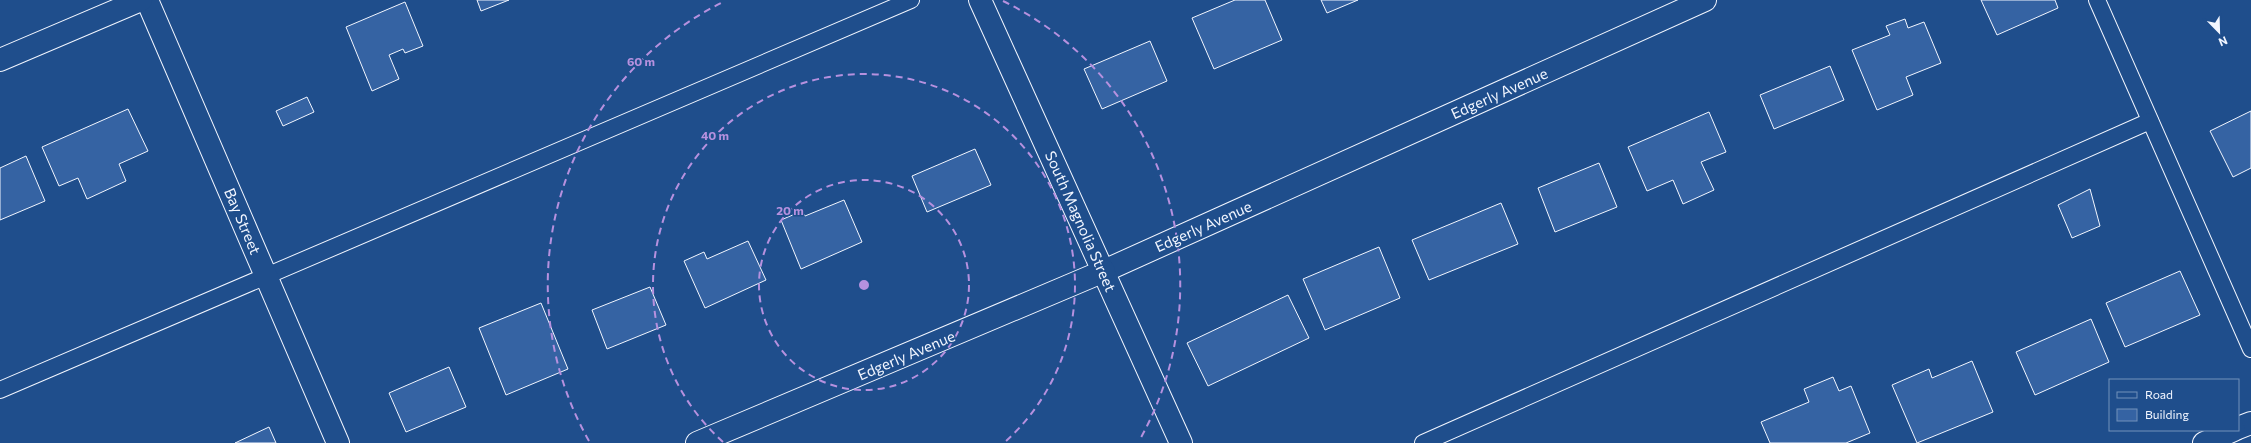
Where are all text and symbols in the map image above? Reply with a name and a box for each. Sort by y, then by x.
north arrow [2199,12,2239,52]
text: N [2217,34,2229,49]
text: 60 m [627,54,655,68]
street label: Edgerly Avenue [1448,64,1550,122]
text: 40 m [701,128,729,142]
street label: South Magnolia Street [1042,148,1120,294]
street label: Bay Street [221,185,265,257]
street label: Edgerly Avenue [1152,197,1254,255]
text: 20 m [776,203,804,217]
centre of rings [857,278,871,292]
street label: Edgerly Avenue [855,326,957,384]
legend [2109,379,2239,431]
text: Road [2145,387,2173,401]
text: Building [2145,407,2189,421]

